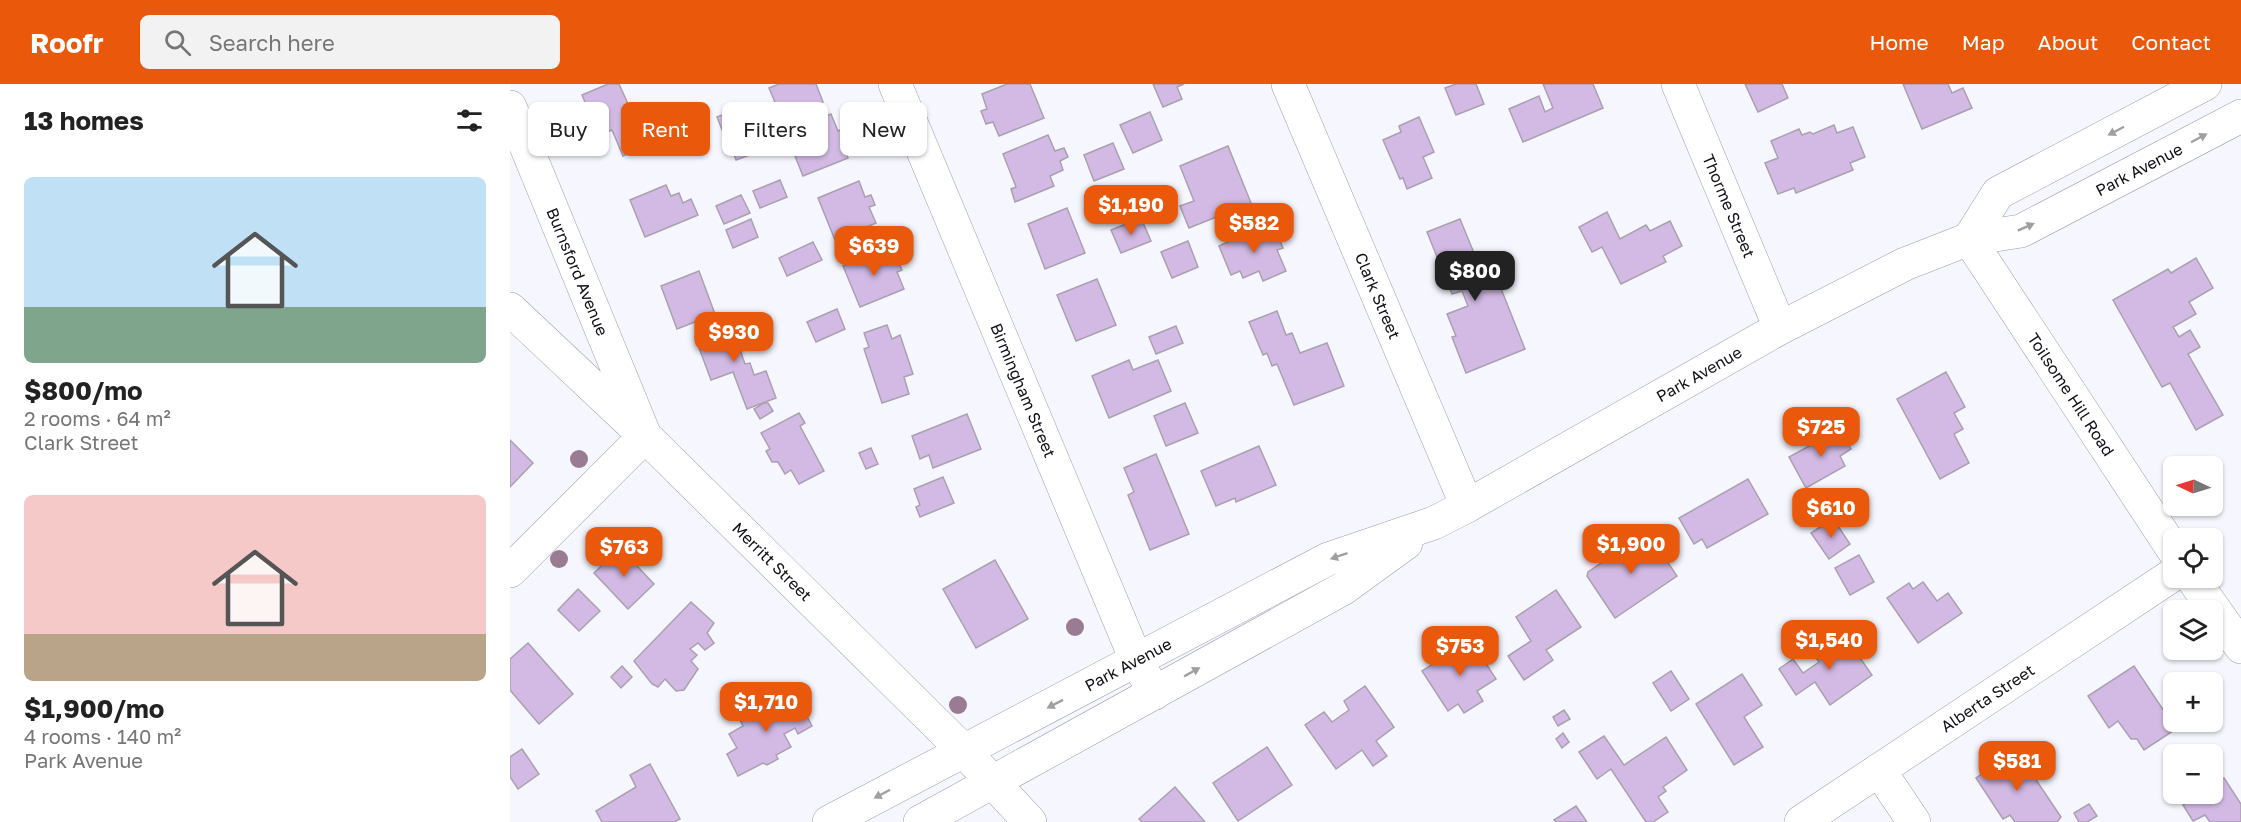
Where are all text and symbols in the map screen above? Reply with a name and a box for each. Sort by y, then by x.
search box [140,15,560,69]
text: Roofr [30,26,104,59]
icon: search [161,26,194,59]
text: Search here [209,29,335,56]
text: Home [1869,29,1929,55]
text: Map [1962,29,2005,55]
text: About [2038,29,2098,55]
text: Contact [2131,29,2211,55]
chip: Buy [528,102,609,156]
chip: Rent [621,102,710,156]
chip: Filters [722,102,828,156]
chip: New [840,102,927,156]
icon: filters [453,104,486,137]
text: 13 homes [24,105,144,136]
one-way arrow [2107,126,2124,136]
one-way arrow [2190,133,2207,142]
street label: Park Avenue [2092,138,2186,200]
street label: Thorme Street [1698,151,1759,261]
pin: $1,190 [1082,185,1180,236]
text: $1,190 [1098,192,1164,216]
pin: $582 [1218,203,1290,254]
street label: Burnsford Avenue [542,205,613,339]
text: $582 [1229,210,1279,234]
icon: home [201,216,309,324]
one-way arrow [2017,222,2035,232]
pin: $639 [838,226,910,277]
text: $639 [849,233,900,257]
street label: Clark Street [1351,250,1405,342]
pin: $800 [1439,251,1511,302]
text: $800 [1449,258,1501,282]
pin: $930 [698,312,770,363]
text: $930 [708,319,760,343]
street label: Birmingham Street [986,320,1060,460]
street label: Toilsome Hill Road [2024,329,2119,460]
street label: Park Avenue [1653,342,1745,406]
text: $800/mo [24,375,143,406]
text: 2 rooms · 64 m² [24,406,171,430]
pin: $725 [1785,407,1857,458]
text: $725 [1797,414,1845,438]
text: Clark Street [24,430,139,454]
north arrow [2163,456,2223,516]
map controls [2163,456,2223,804]
pin: $610 [1795,488,1867,539]
text: $610 [1806,495,1856,519]
street label: Merritt Street [728,518,816,605]
pin: $1,900 [1582,524,1680,575]
pin: $763 [588,527,660,578]
button: locate [2163,528,2223,588]
text: $1,900 [1597,531,1665,555]
icon: home [201,534,309,642]
text: $763 [599,534,649,558]
one-way arrow [1330,551,1348,561]
button: layers [2163,600,2223,660]
pin: $1,540 [1780,620,1878,671]
pin: $753 [1424,626,1496,677]
text: $1,540 [1795,627,1863,651]
street label: Park Avenue [1081,633,1175,695]
text: $753 [1436,633,1484,657]
street label: Alberta Street [1937,660,2038,736]
one-way arrow [1183,668,1200,678]
button: + [2163,672,2223,732]
pin: $1,710 [717,682,815,733]
text: $1,710 [734,689,798,713]
text: $1,900/mo [24,693,164,724]
one-way arrow [1046,699,1063,709]
text: 4 rooms · 140 m² [24,724,181,748]
pin: $581 [1981,741,2053,792]
button: − [2163,744,2223,804]
text: Park Avenue [24,748,143,772]
text: $581 [1993,748,2041,772]
one-way arrow [873,789,890,799]

